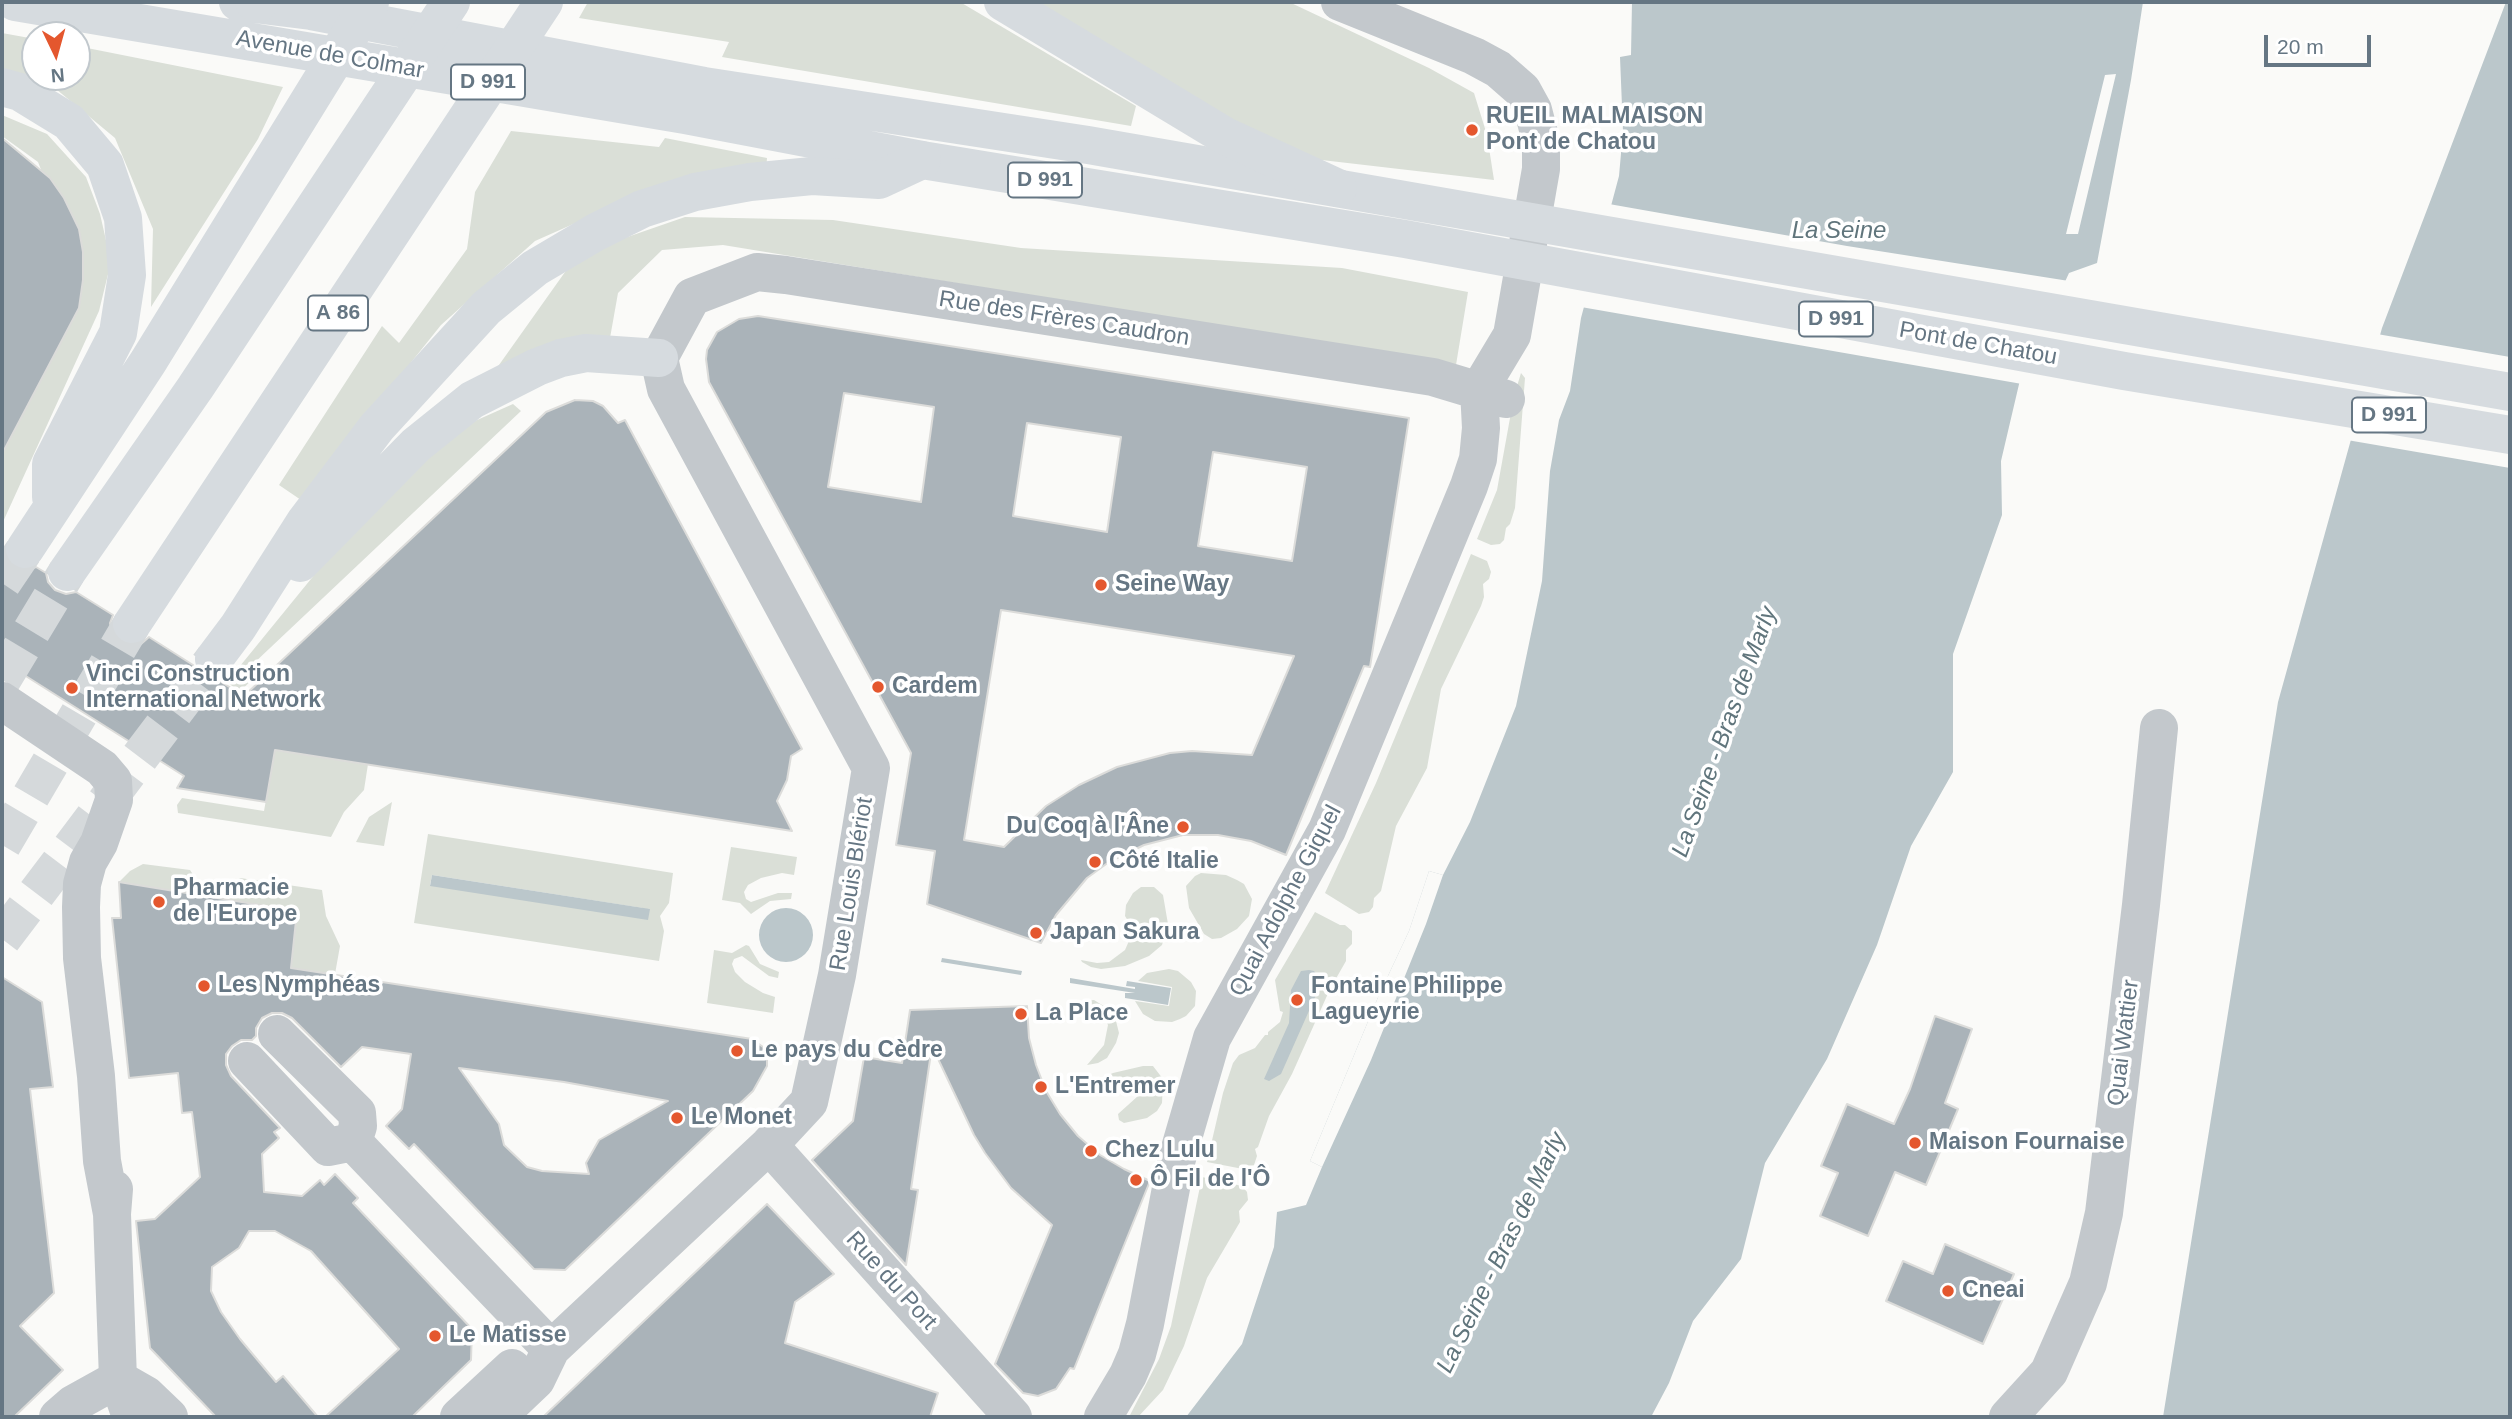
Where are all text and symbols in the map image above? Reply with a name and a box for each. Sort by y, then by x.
north arrow [21,21,91,91]
scale bar [2267,21,2374,65]
street label: Avenue de Colmar [234,25,426,85]
text: 20 m [2277,35,2324,58]
text: N [50,64,65,86]
road number: D 991 [451,64,525,100]
place label: RUEIL MALMAISON Pont de Chatou [1486,103,1703,157]
marker: RUEIL MALMAISON Pont de Chatou [1464,122,1480,138]
road number: D 991 [1008,162,1082,198]
water label: La Seine [1792,217,1886,245]
street label: Rue des Frères Caudron [937,286,1191,352]
road number: A 86 [308,296,368,330]
road number: D 991 [1799,302,1873,336]
street label: Pont de Chatou [1897,317,2059,371]
road number: D 991 [2352,398,2426,432]
place label: Seine Way [1115,571,1229,599]
marker: Seine Way [1093,577,1109,593]
water label: La Seine - Bras de Marly [1666,603,1784,861]
place label: Vinci Construction International Network [86,661,321,715]
place label: Cardem [892,673,978,701]
marker: Cardem [870,679,886,695]
marker: Vinci Construction International Network [64,680,80,696]
street label: Rue Louis Blériot [825,795,879,973]
street label: Quai Adolphe Giquel [1224,801,1348,1001]
place label: Du Coq à l'Âne [1006,813,1169,841]
marker: Du Coq à l'Âne [1175,819,1191,835]
place label: Côté Italie [1109,848,1219,876]
marker: Côté Italie [1087,854,1103,870]
place label: Pharmacie de l'Europe [173,875,297,929]
marker: Pharmacie de l'Europe [151,894,167,910]
place label: Japan Sakura [1050,919,1200,947]
marker: Japan Sakura [1028,925,1044,941]
place label: Les Nymphéas [218,972,380,1000]
place label: Fontaine Philippe Lagueyrie [1311,973,1503,1027]
marker: Les Nymphéas [196,978,212,994]
street label: Quai Wattier [2103,978,2145,1108]
marker: Fontaine Philippe Lagueyrie [1289,992,1305,1008]
place label: La Place [1035,1000,1128,1028]
marker: La Place [1013,1006,1029,1022]
place label: Le pays du Cèdre [751,1037,943,1065]
marker: Le pays du Cèdre [729,1043,745,1059]
place label: L'Entremer [1055,1073,1176,1101]
marker: L'Entremer [1033,1079,1049,1095]
place label: Le Monet [691,1104,792,1132]
marker: Le Monet [669,1110,685,1126]
water label: La Seine - Bras de Marly [1431,1128,1573,1378]
place label: Maison Fournaise [1929,1129,2125,1157]
marker: Maison Fournaise [1907,1135,1923,1151]
place label: Chez Lulu [1105,1137,1215,1165]
marker: Chez Lulu [1083,1143,1099,1159]
place label: Ô Fil de l'Ô [1150,1166,1270,1194]
marker: Ô Fil de l'Ô [1128,1172,1144,1188]
street label: Rue du Port [840,1226,942,1336]
place label: Cneai [1962,1277,2025,1305]
marker: Cneai [1940,1283,1956,1299]
place label: Le Matisse [449,1322,567,1350]
marker: Le Matisse [427,1328,443,1344]

